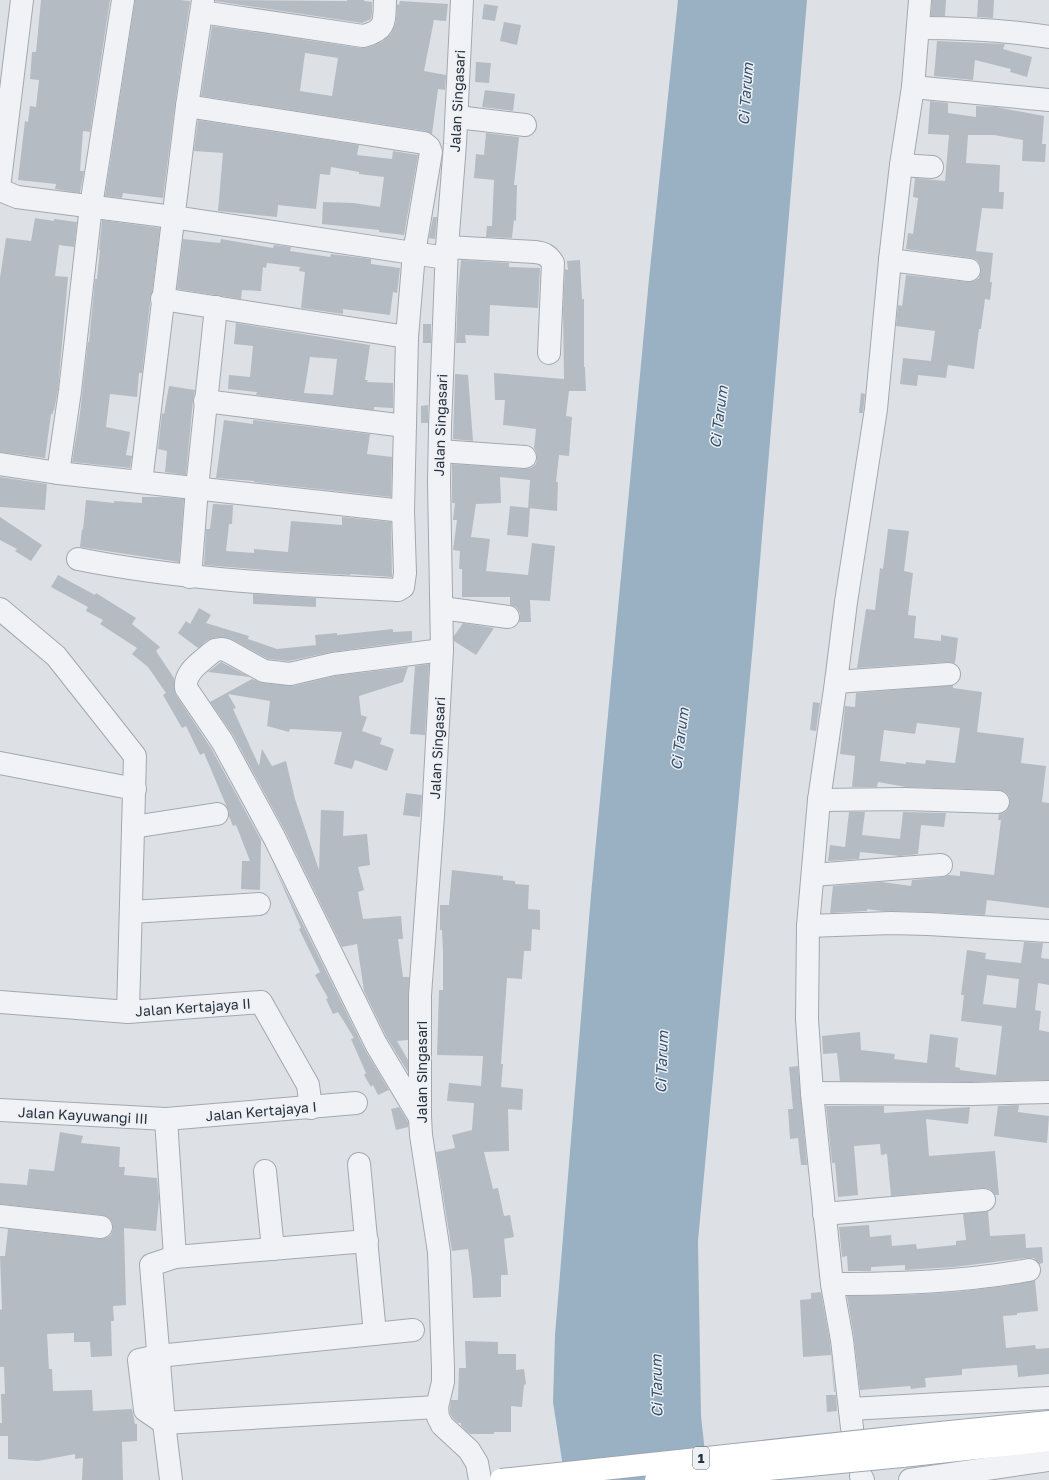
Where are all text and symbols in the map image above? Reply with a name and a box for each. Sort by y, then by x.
street label: Jalan Singasari [446,49,468,153]
water label: Ci Tarum [734,61,756,126]
street label: Jalan Singasari [430,373,450,477]
water label: Ci Tarum [705,384,731,449]
street label: Jalan Singasari [426,696,448,800]
water label: Ci Tarum [666,706,692,771]
street label: Jalan Kertajaya II [135,994,251,1020]
street label: Jalan Singasari [413,1021,430,1123]
water label: Ci Tarum [651,1030,671,1094]
street label: Jalan Kertajaya I [205,1098,317,1124]
street label: Jalan Kayuwangi III [18,1103,148,1127]
water label: Ci Tarum [646,1354,666,1417]
road number: 1 [693,1447,709,1469]

